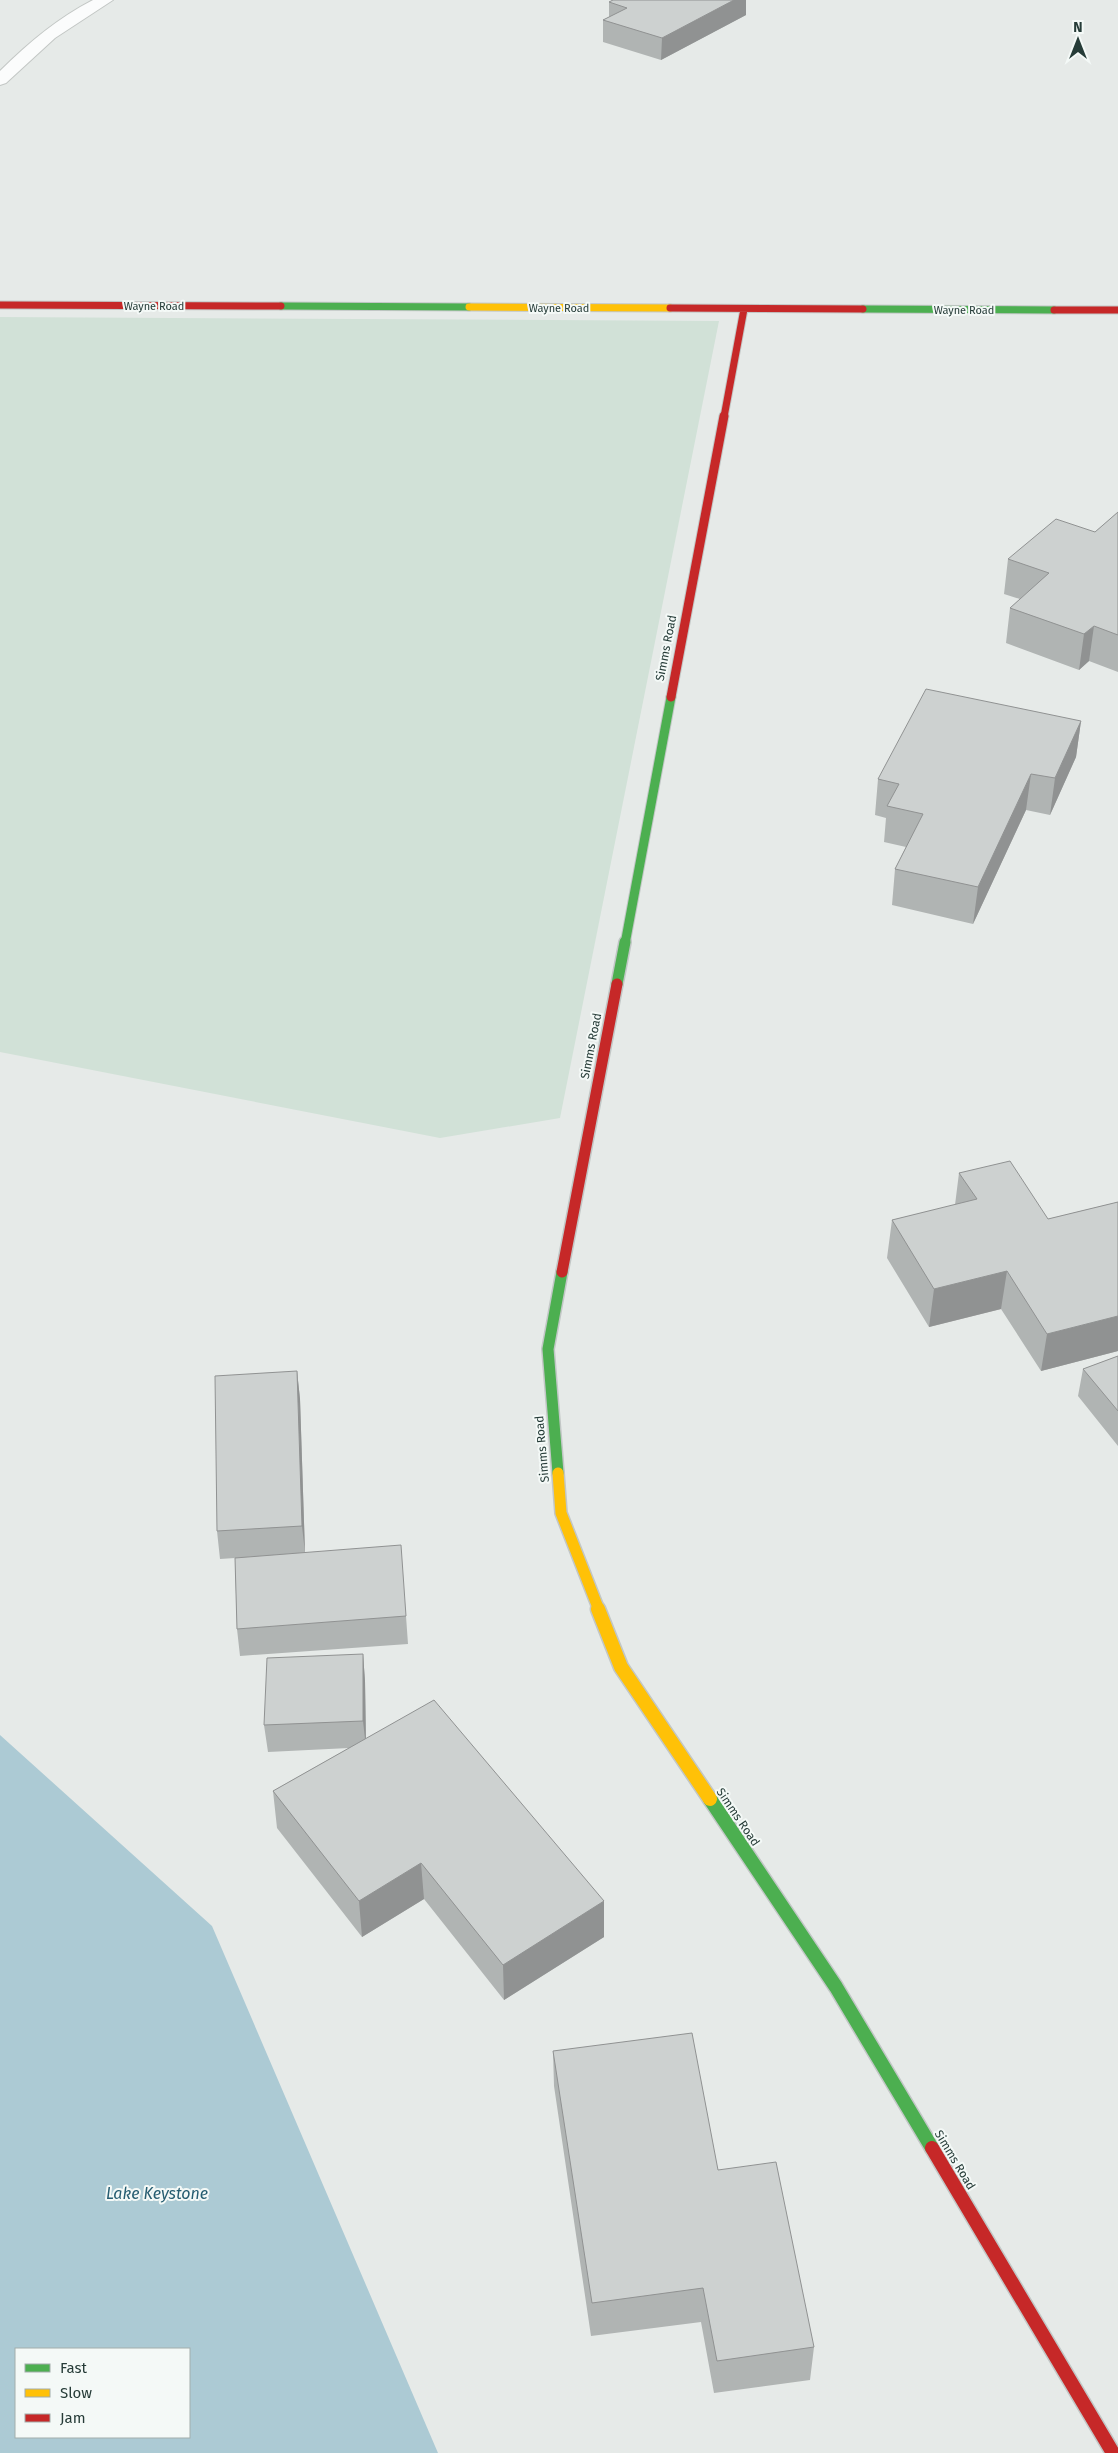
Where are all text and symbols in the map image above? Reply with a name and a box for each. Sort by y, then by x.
north arrow [1053,15,1103,65]
text: N [1073,19,1083,36]
street label: Wayne Road [124,300,184,313]
street label: Wayne Road [529,302,589,315]
street label: Wayne Road [934,304,994,317]
street label: Simms Road [653,614,679,682]
street label: Simms Road [578,1012,604,1080]
street label: Simms Road [532,1415,552,1483]
street label: Simms Road [713,1785,763,1849]
street label: Simms Road [932,2128,978,2192]
water label: Lake Keystone [106,2184,208,2203]
legend [15,2348,190,2438]
text: Fast [60,2359,87,2377]
text: Slow [60,2384,92,2402]
text: Jam [60,2409,86,2427]

